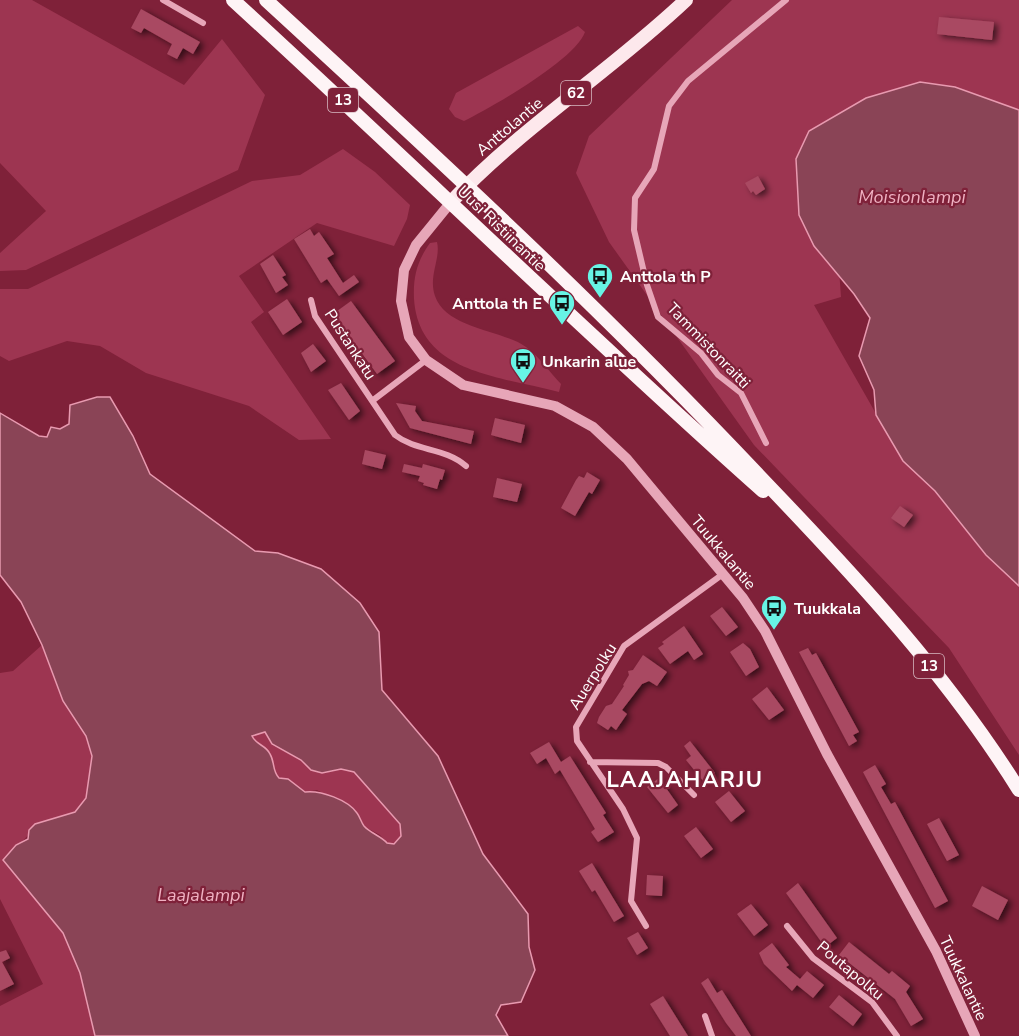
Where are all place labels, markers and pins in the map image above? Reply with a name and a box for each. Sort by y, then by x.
bus stop icon: Anttola th P [585,261,615,299]
place label: Anttola th P [620,266,711,288]
bus stop icon: Anttola th E [547,288,577,326]
place label: Anttola th E [452,293,542,315]
bus stop icon: Unkarin alue [508,346,538,384]
place label: Unkarin alue [542,351,637,373]
bus stop icon: Tuukkala [759,593,789,631]
place label: Tuukkala [794,598,861,620]

